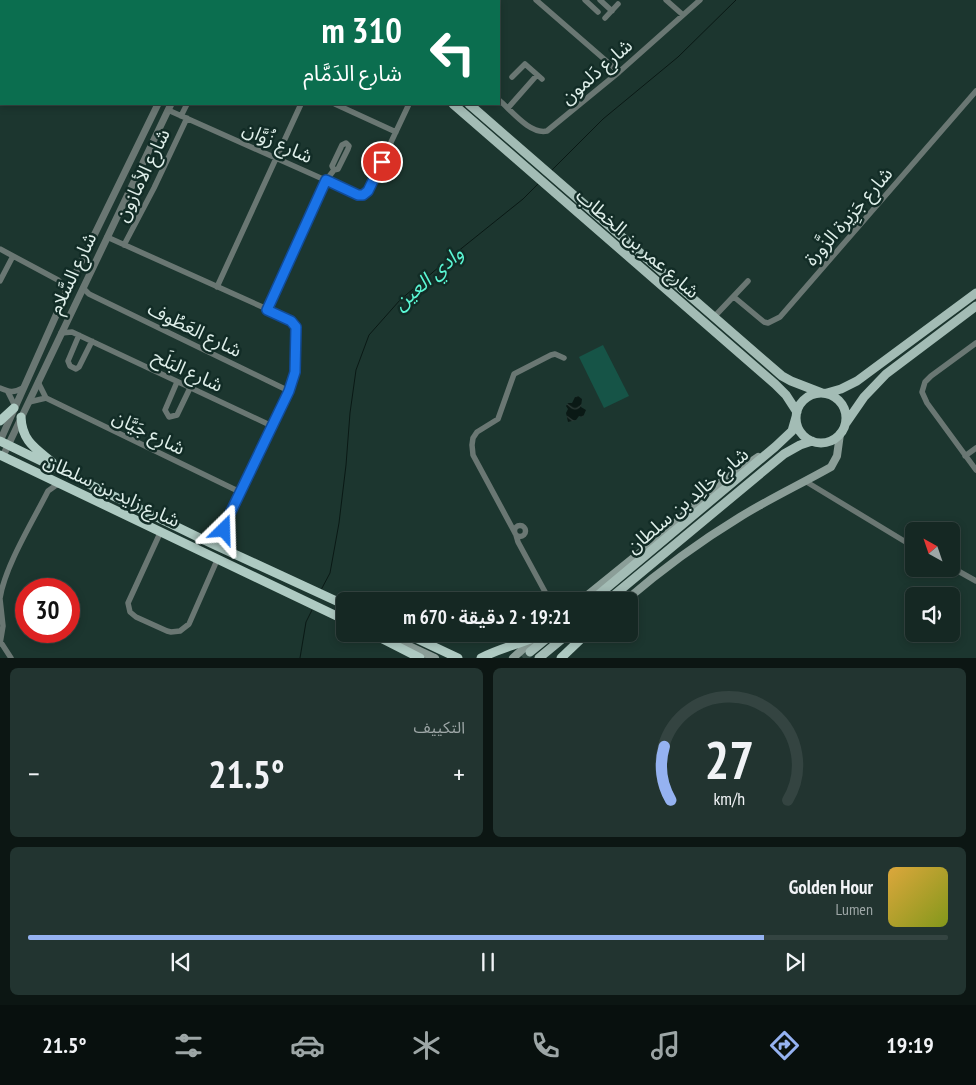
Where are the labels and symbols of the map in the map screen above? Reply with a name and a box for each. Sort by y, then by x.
street label: شارع دَلمون [555,33,638,110]
street label: شارع زُوَّان [238,116,317,170]
street label: شارع الأمازون [109,125,177,226]
pin [361,141,403,183]
street label: شارع جَزِيرة الزَّورة [798,161,900,272]
street label: شارع عمر بن الخطاب [570,183,705,305]
street label: شارع السَّلام [43,228,104,319]
water label: وادي العين [387,240,470,318]
street label: شارع العَطُوف [143,296,246,364]
street label: شارع البَلَح [148,343,227,399]
street label: شارع جَيَّان [108,404,189,462]
street label: شارع خالِد بن سلطان [621,442,754,560]
street label: شارع زايد بن سلطان [39,448,184,534]
position arrow [197,503,249,555]
north arrow [905,522,960,578]
speed limit sign: 30 [15,578,80,643]

